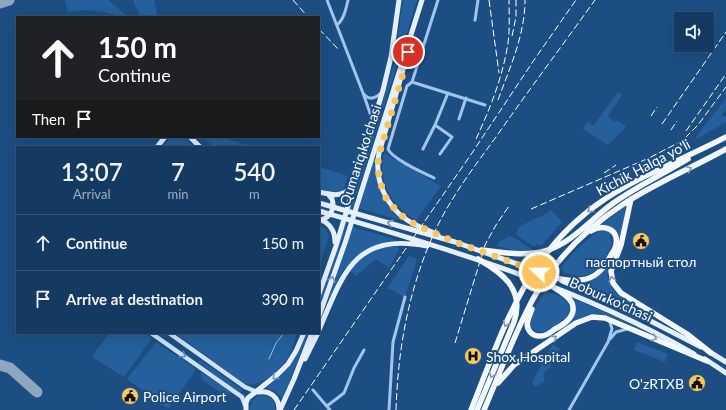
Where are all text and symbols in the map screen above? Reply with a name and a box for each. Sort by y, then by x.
map controls [674,12,714,52]
button: sound [674,12,714,52]
text: 150 m [98,30,177,64]
icon: ahead [32,32,84,84]
pin [391,35,425,69]
icon: arrive [397,41,419,63]
text: Continue [98,64,171,86]
street label: Qumariq ko'chasi [336,102,384,208]
icon: arrive [73,108,95,130]
text: Then [32,110,65,128]
street label: Kichik Halqa yo'li [593,135,693,199]
text: 13:07 [61,157,123,186]
text: 7 [171,157,185,186]
text: 540 [233,157,275,186]
one-way arrow [685,166,692,174]
text: Arrival [73,186,110,202]
text: min [167,186,189,202]
text: m [249,186,260,202]
one-way arrow [588,205,595,212]
one-way arrow [386,219,393,228]
public building icon: паспортный стол [631,231,651,251]
icon: ahead [32,232,54,254]
text: Continue [66,234,127,252]
text: 150 m [262,234,304,252]
position arrow [518,251,560,293]
place label: паспортный стол [585,253,697,270]
street label: Bobur ko'chasi [567,273,655,325]
one-way arrow [609,275,617,282]
one-way arrow [327,276,336,283]
icon: arrive [32,288,54,310]
text: Arrive at destination [66,290,203,308]
text: 390 m [262,290,304,308]
one-way arrow [503,320,511,328]
one-way arrow [651,334,658,342]
one-way arrow [550,335,557,342]
hospital icon: Shox Hospital [463,346,483,366]
place label: Shox Hospital [486,348,570,365]
one-way arrow [179,350,186,358]
one-way arrow [489,371,497,379]
one-way arrow [272,372,279,379]
public building icon: O'zRTXB [687,373,707,393]
place label: O'zRTXB [629,375,684,392]
public building icon: Police Airport [120,386,140,406]
place label: Police Airport [143,388,227,405]

